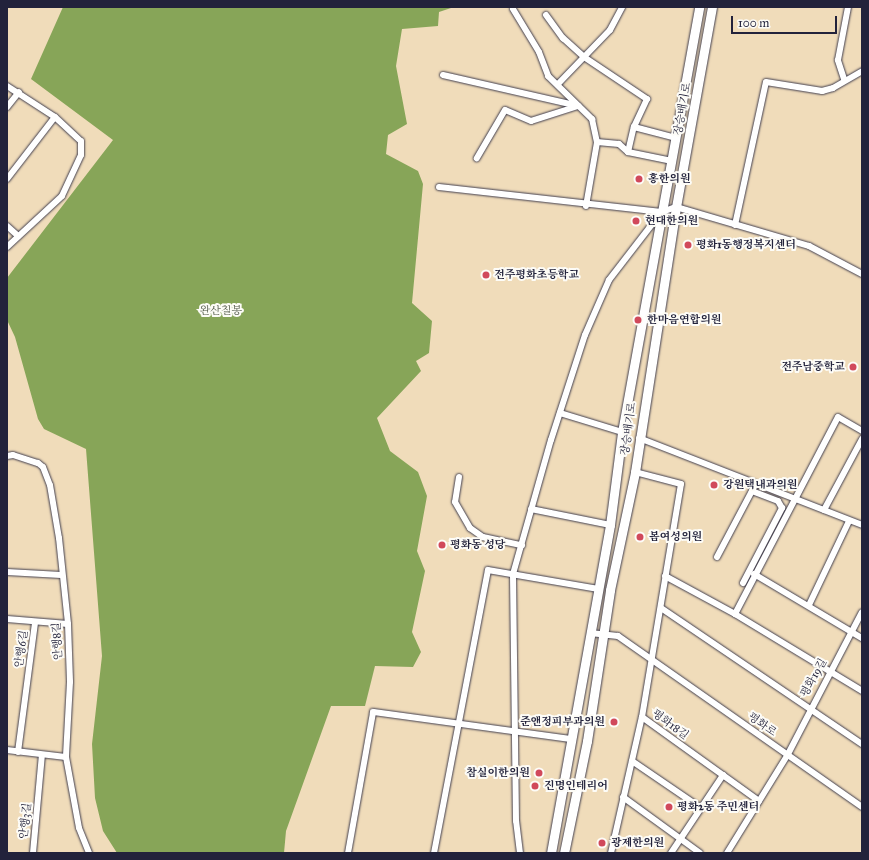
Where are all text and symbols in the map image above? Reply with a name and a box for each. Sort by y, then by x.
scale bar [733,8,839,34]
text: 100 m [738,16,769,30]
street label: 장승배기로 [672,82,694,136]
place label: 홍한의원 [648,172,691,186]
marker: 홍한의원 [633,173,645,185]
place label: 현대한의원 [645,214,698,228]
marker: 현대한의원 [630,215,642,227]
place label: 평화1동행정복지센터 [696,238,796,252]
marker: 평화1동행정복지센터 [683,240,693,250]
place label: 전주평화초등학교 [494,268,579,282]
marker: 전주평화초등학교 [481,270,491,280]
park label: 완산칠봉 [200,304,242,318]
place label: 한마음연합의원 [647,313,721,327]
marker: 한마음연합의원 [632,314,644,326]
place label: 전주남중학교 [781,360,845,374]
marker: 전주남중학교 [848,362,858,372]
street label: 장승배기로 [619,402,639,456]
place label: 강원택내과의원 [723,478,797,492]
marker: 강원택내과의원 [708,479,720,491]
place label: 봄여성의원 [649,530,702,544]
marker: 봄여성의원 [634,531,646,543]
place label: 평화동 성당 [450,538,505,552]
marker: 평화동 성당 [437,540,447,550]
street label: 안행8길 [50,622,66,660]
street label: 안행6길 [13,630,31,668]
street label: 평화19길 [798,656,830,700]
street label: 평화18길 [649,707,691,743]
street label: 평화로 [745,710,779,740]
place label: 준앤정피부과의원 [520,715,605,729]
marker: 준앤정피부과의원 [608,716,620,728]
place label: 참실이한의원 [466,766,530,780]
marker: 참실이한의원 [533,767,545,779]
place label: 진명인테리어 [544,779,608,793]
marker: 진명인테리어 [529,780,541,792]
place label: 평화2동 주민센터 [677,800,759,814]
street label: 안행3길 [18,802,34,840]
marker: 평화2동 주민센터 [664,802,674,812]
place label: 광제한의원 [611,836,664,850]
marker: 광제한의원 [596,837,608,849]

